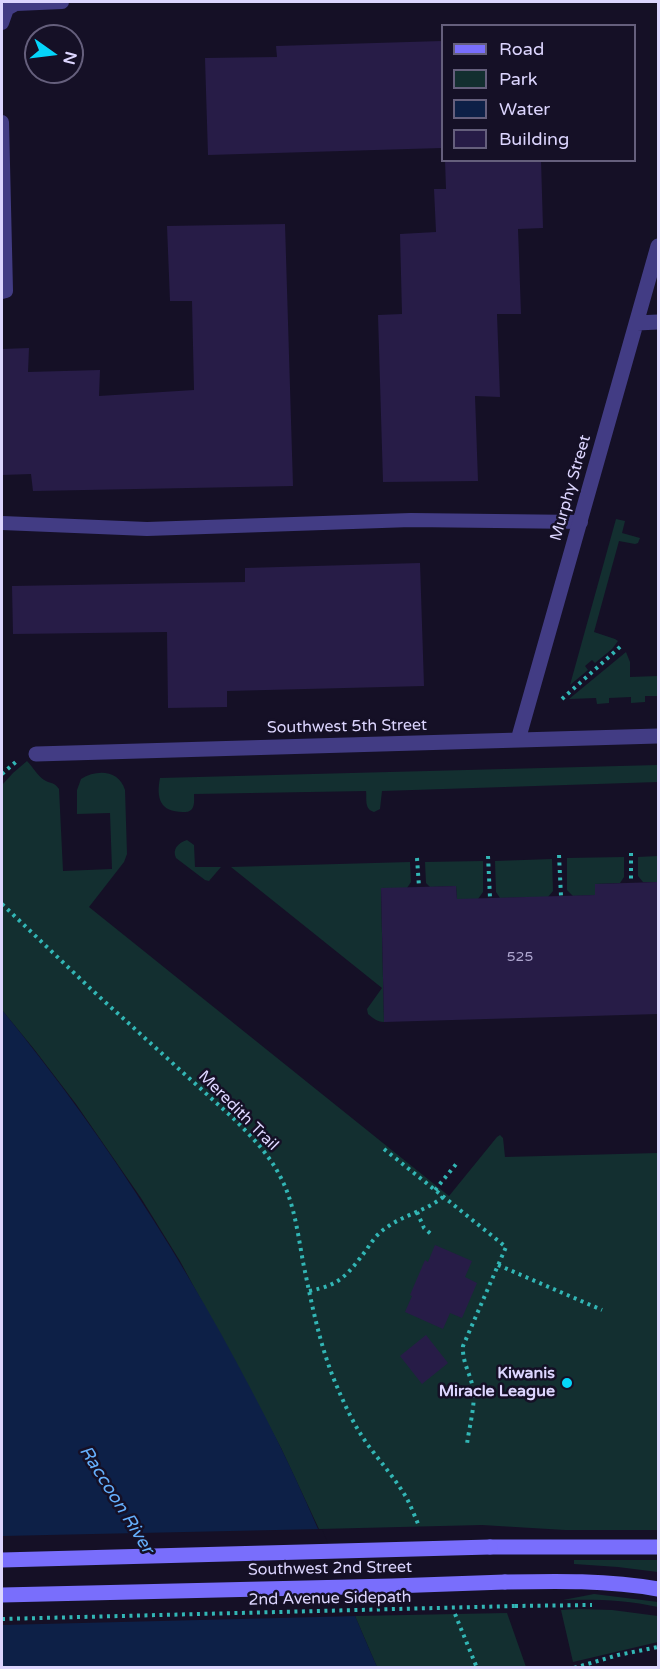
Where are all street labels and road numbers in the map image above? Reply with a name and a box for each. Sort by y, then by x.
street label: Murphy Street [547,433,595,543]
street label: Southwest 5th Street [267,716,427,738]
street label: Meredith Trail [194,1067,282,1155]
street label: Southwest 2nd Street [248,1558,412,1580]
street label: 2nd Avenue Sidepath [248,1588,412,1610]

